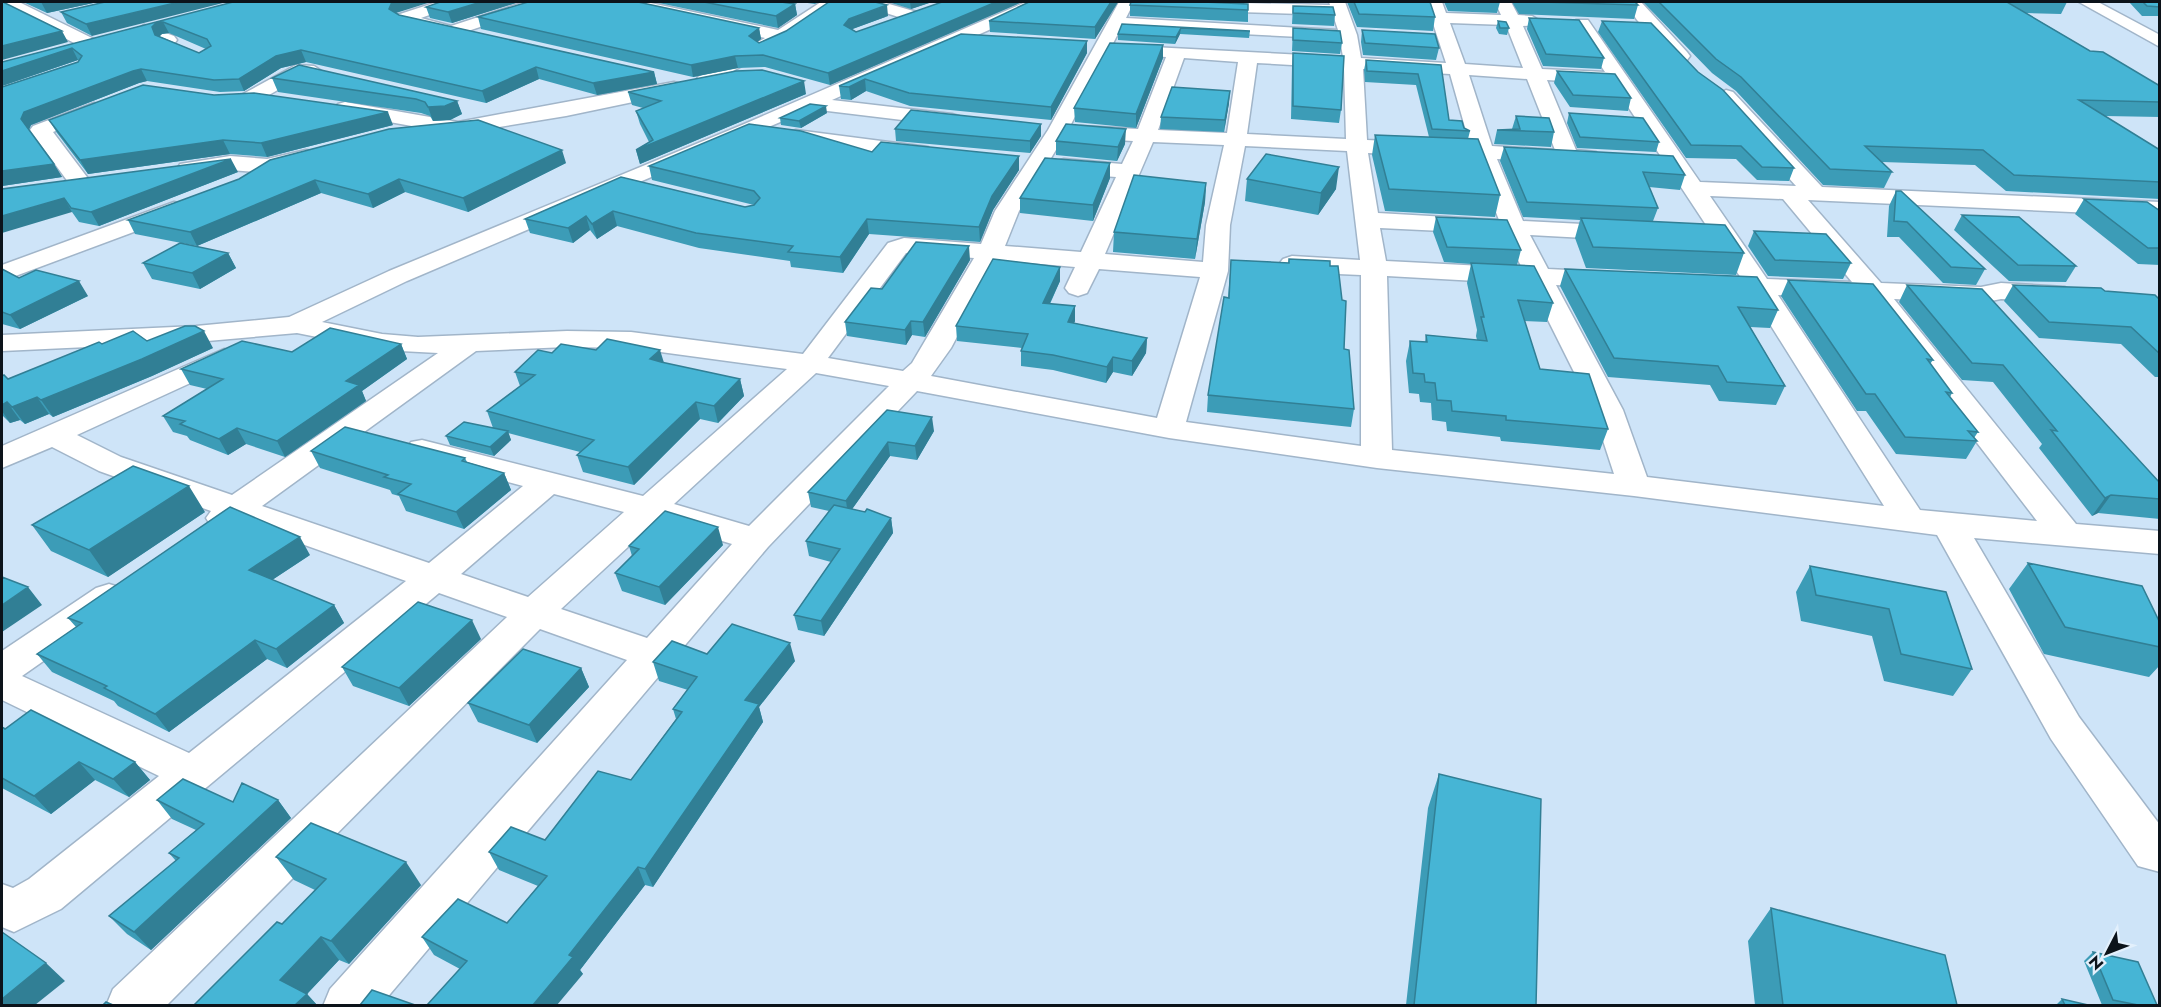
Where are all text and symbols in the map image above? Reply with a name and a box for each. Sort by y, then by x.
north arrow [2077,923,2137,983]
text: N [2083,950,2109,975]

